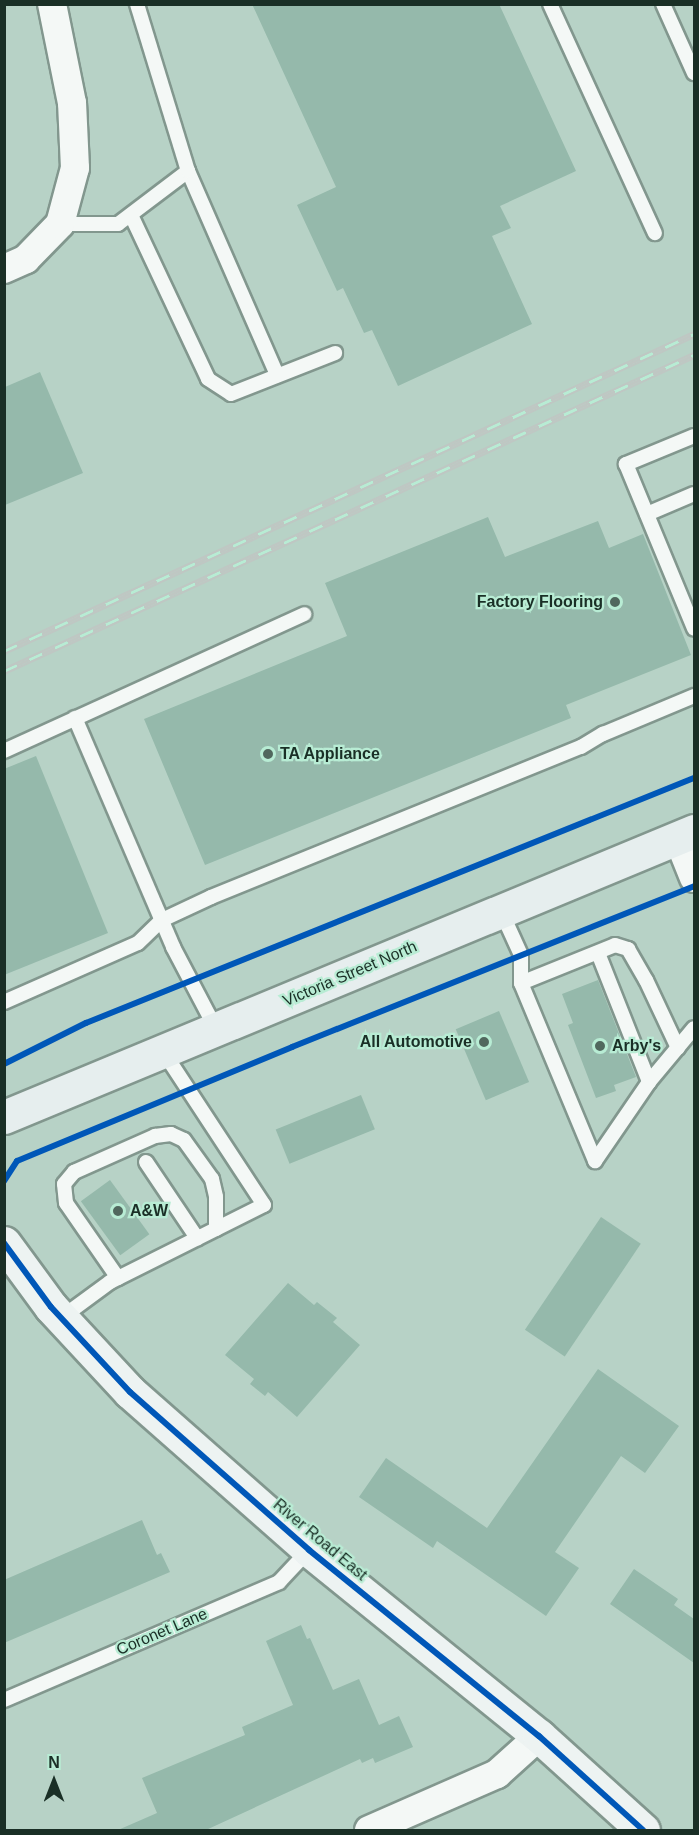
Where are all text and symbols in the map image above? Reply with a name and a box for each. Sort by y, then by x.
place label: Factory Flooring [477,592,603,612]
marker: Factory Flooring [608,595,622,609]
place label: TA Appliance [280,744,381,764]
marker: TA Appliance [261,747,275,761]
street label: Victoria Street North [280,937,420,1011]
place label: All Automotive [359,1032,472,1052]
marker: All Automotive [477,1035,491,1049]
place label: Arby's [612,1036,661,1056]
marker: Arby's [593,1039,607,1053]
place label: A&W [130,1201,168,1221]
marker: A&W [111,1204,125,1218]
street label: River Road East [269,1495,371,1585]
street label: Coronet Lane [114,1604,210,1660]
north arrow [24,1751,84,1811]
text: N [48,1754,60,1771]

